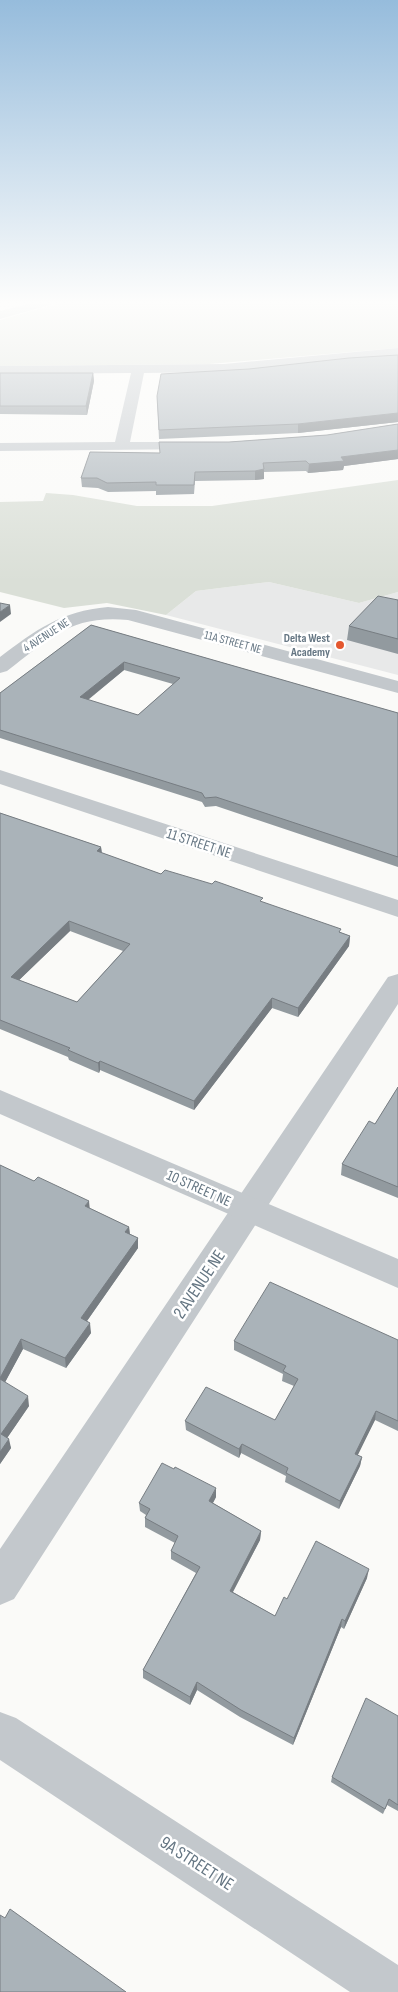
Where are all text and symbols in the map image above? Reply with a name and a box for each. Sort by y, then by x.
street label: 4 AVENUE NE [20,615,72,656]
street label: 11A STREET NE [203,628,263,657]
place label: Delta West Academy [284,631,330,660]
marker: Delta West Academy [334,639,346,651]
street label: 11 STREET NE [164,824,234,863]
street label: 10 STREET NE [164,1166,234,1211]
street label: 2 AVENUE NE [169,1246,230,1322]
street label: 9A STREET NE [156,1832,237,1895]

